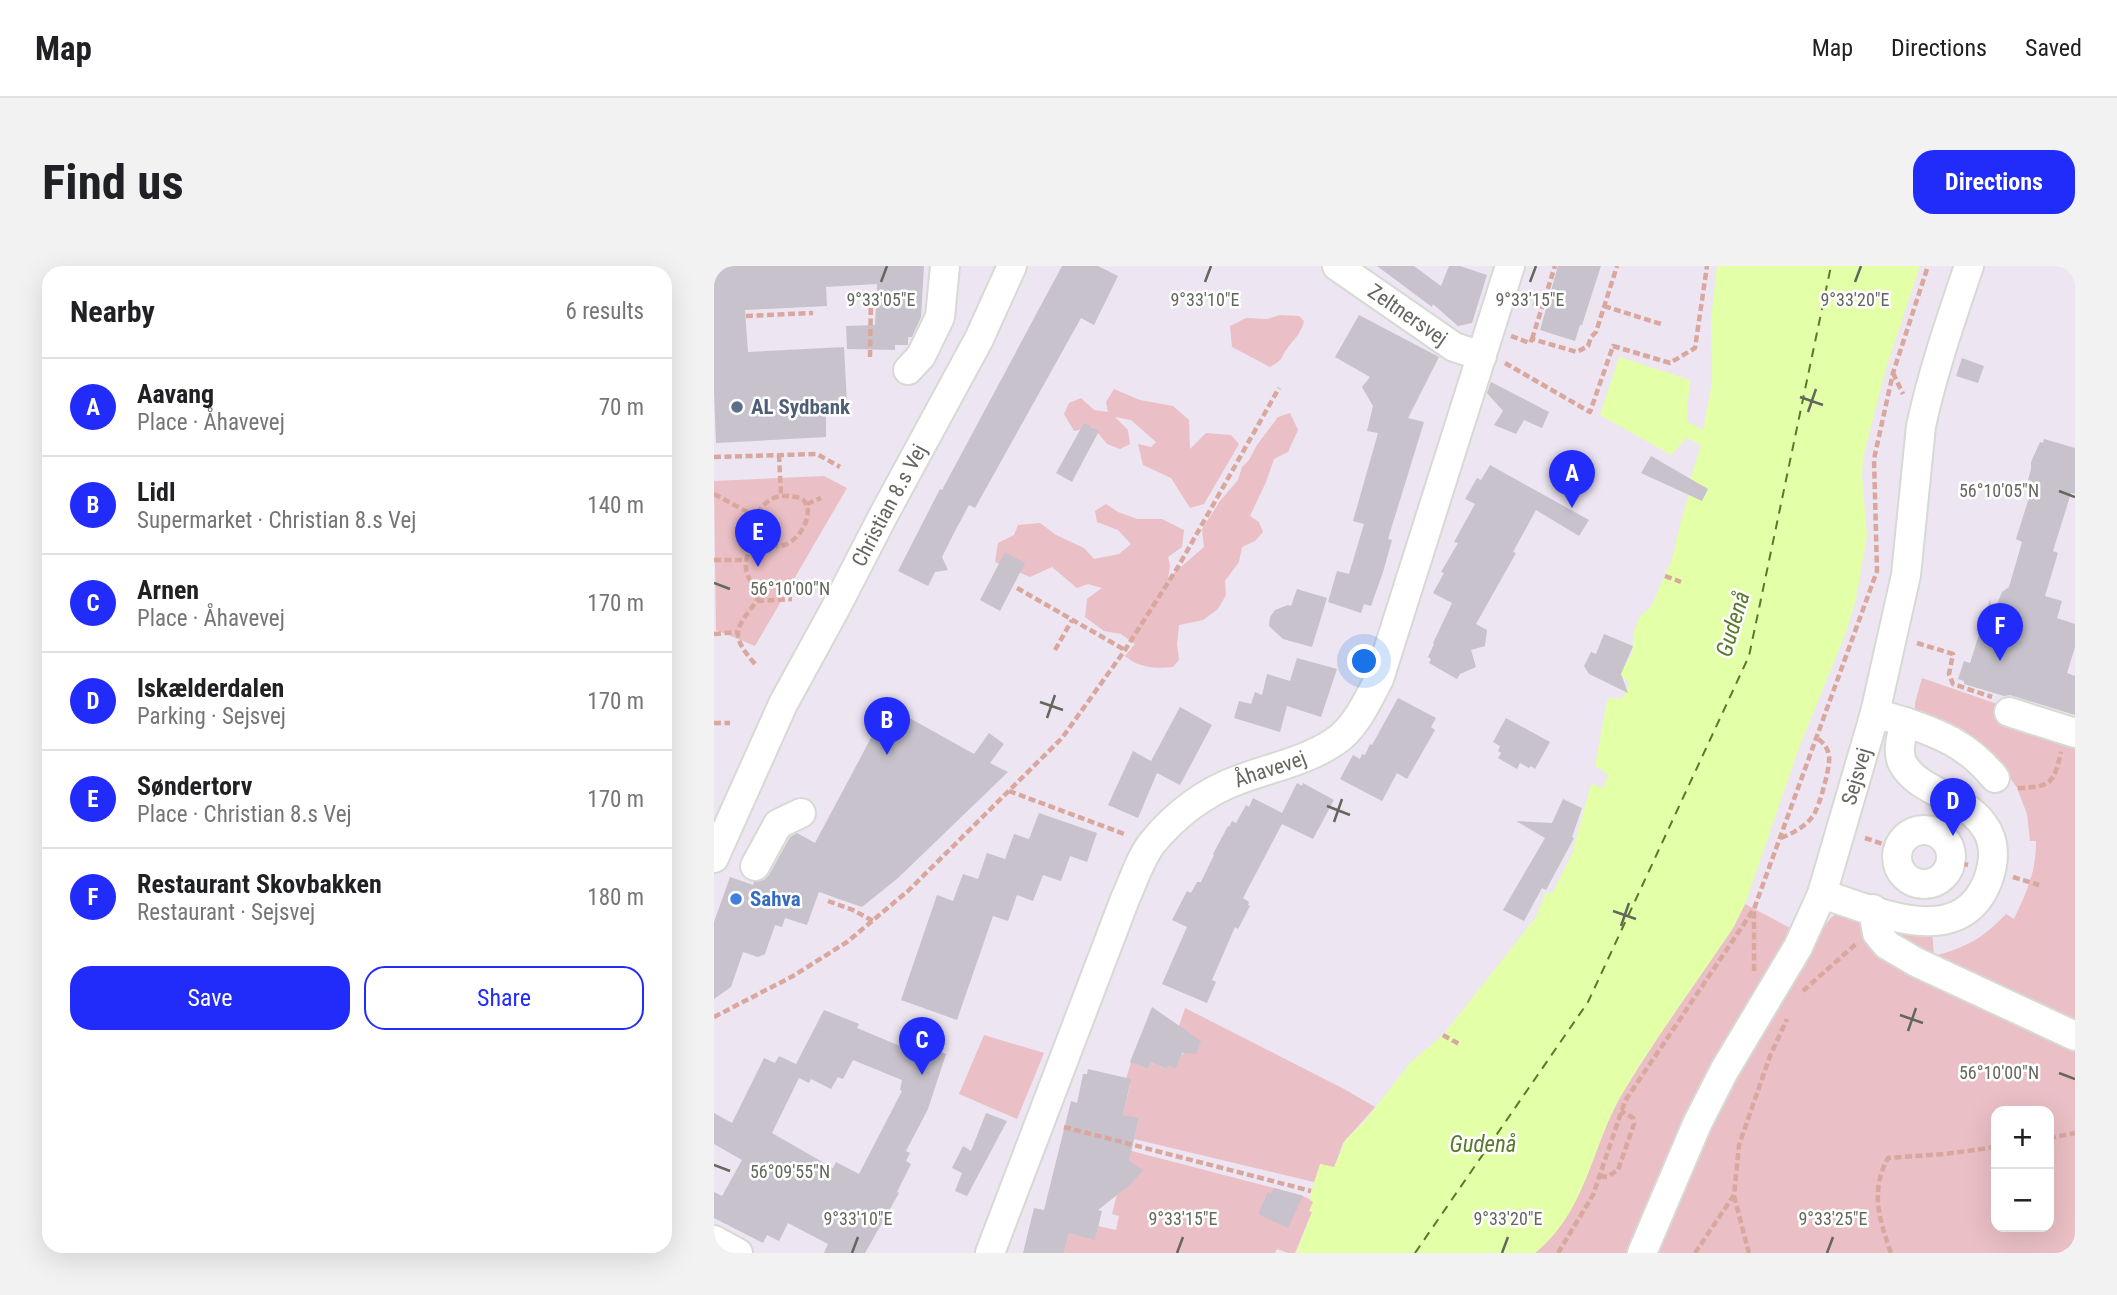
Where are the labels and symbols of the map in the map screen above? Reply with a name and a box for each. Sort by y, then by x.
street label: Zeltnersvej [1363,279,1452,351]
text: 9°33'05"E [846,289,916,310]
text: 9°33'10"E [1170,289,1240,310]
text: 9°33'15"E [1495,289,1565,310]
text: 9°33'20"E [1820,289,1890,310]
place label: AL Sydbank [751,395,851,419]
marker: AL Sydbank [729,399,745,415]
street label: Christian 8.s Vej [847,440,932,571]
pin: A [1549,450,1595,508]
text: 56°10'05"N [1959,480,2039,501]
pin: E [735,509,781,567]
text: 56°10'00"N [750,578,830,599]
water label: Gudenå [1710,588,1756,660]
pin: F [1977,603,2023,661]
your location [1347,644,1381,678]
pin: B [864,697,910,755]
street label: Sejsvej [1837,745,1876,808]
street label: Åhavevej [1231,746,1310,792]
pin: D [1930,778,1976,836]
place label: Sahva [750,887,801,911]
marker: Sahva [728,891,744,907]
pin: C [899,1017,945,1075]
text: 56°10'00"N [1959,1062,2039,1083]
water label: Gudenå [1450,1131,1517,1158]
text: 56°09'55"N [750,1161,830,1182]
text: 9°33'10"E [823,1208,893,1229]
text: 9°33'15"E [1148,1208,1218,1229]
text: 9°33'20"E [1473,1208,1543,1229]
text: 9°33'25"E [1798,1208,1868,1229]

